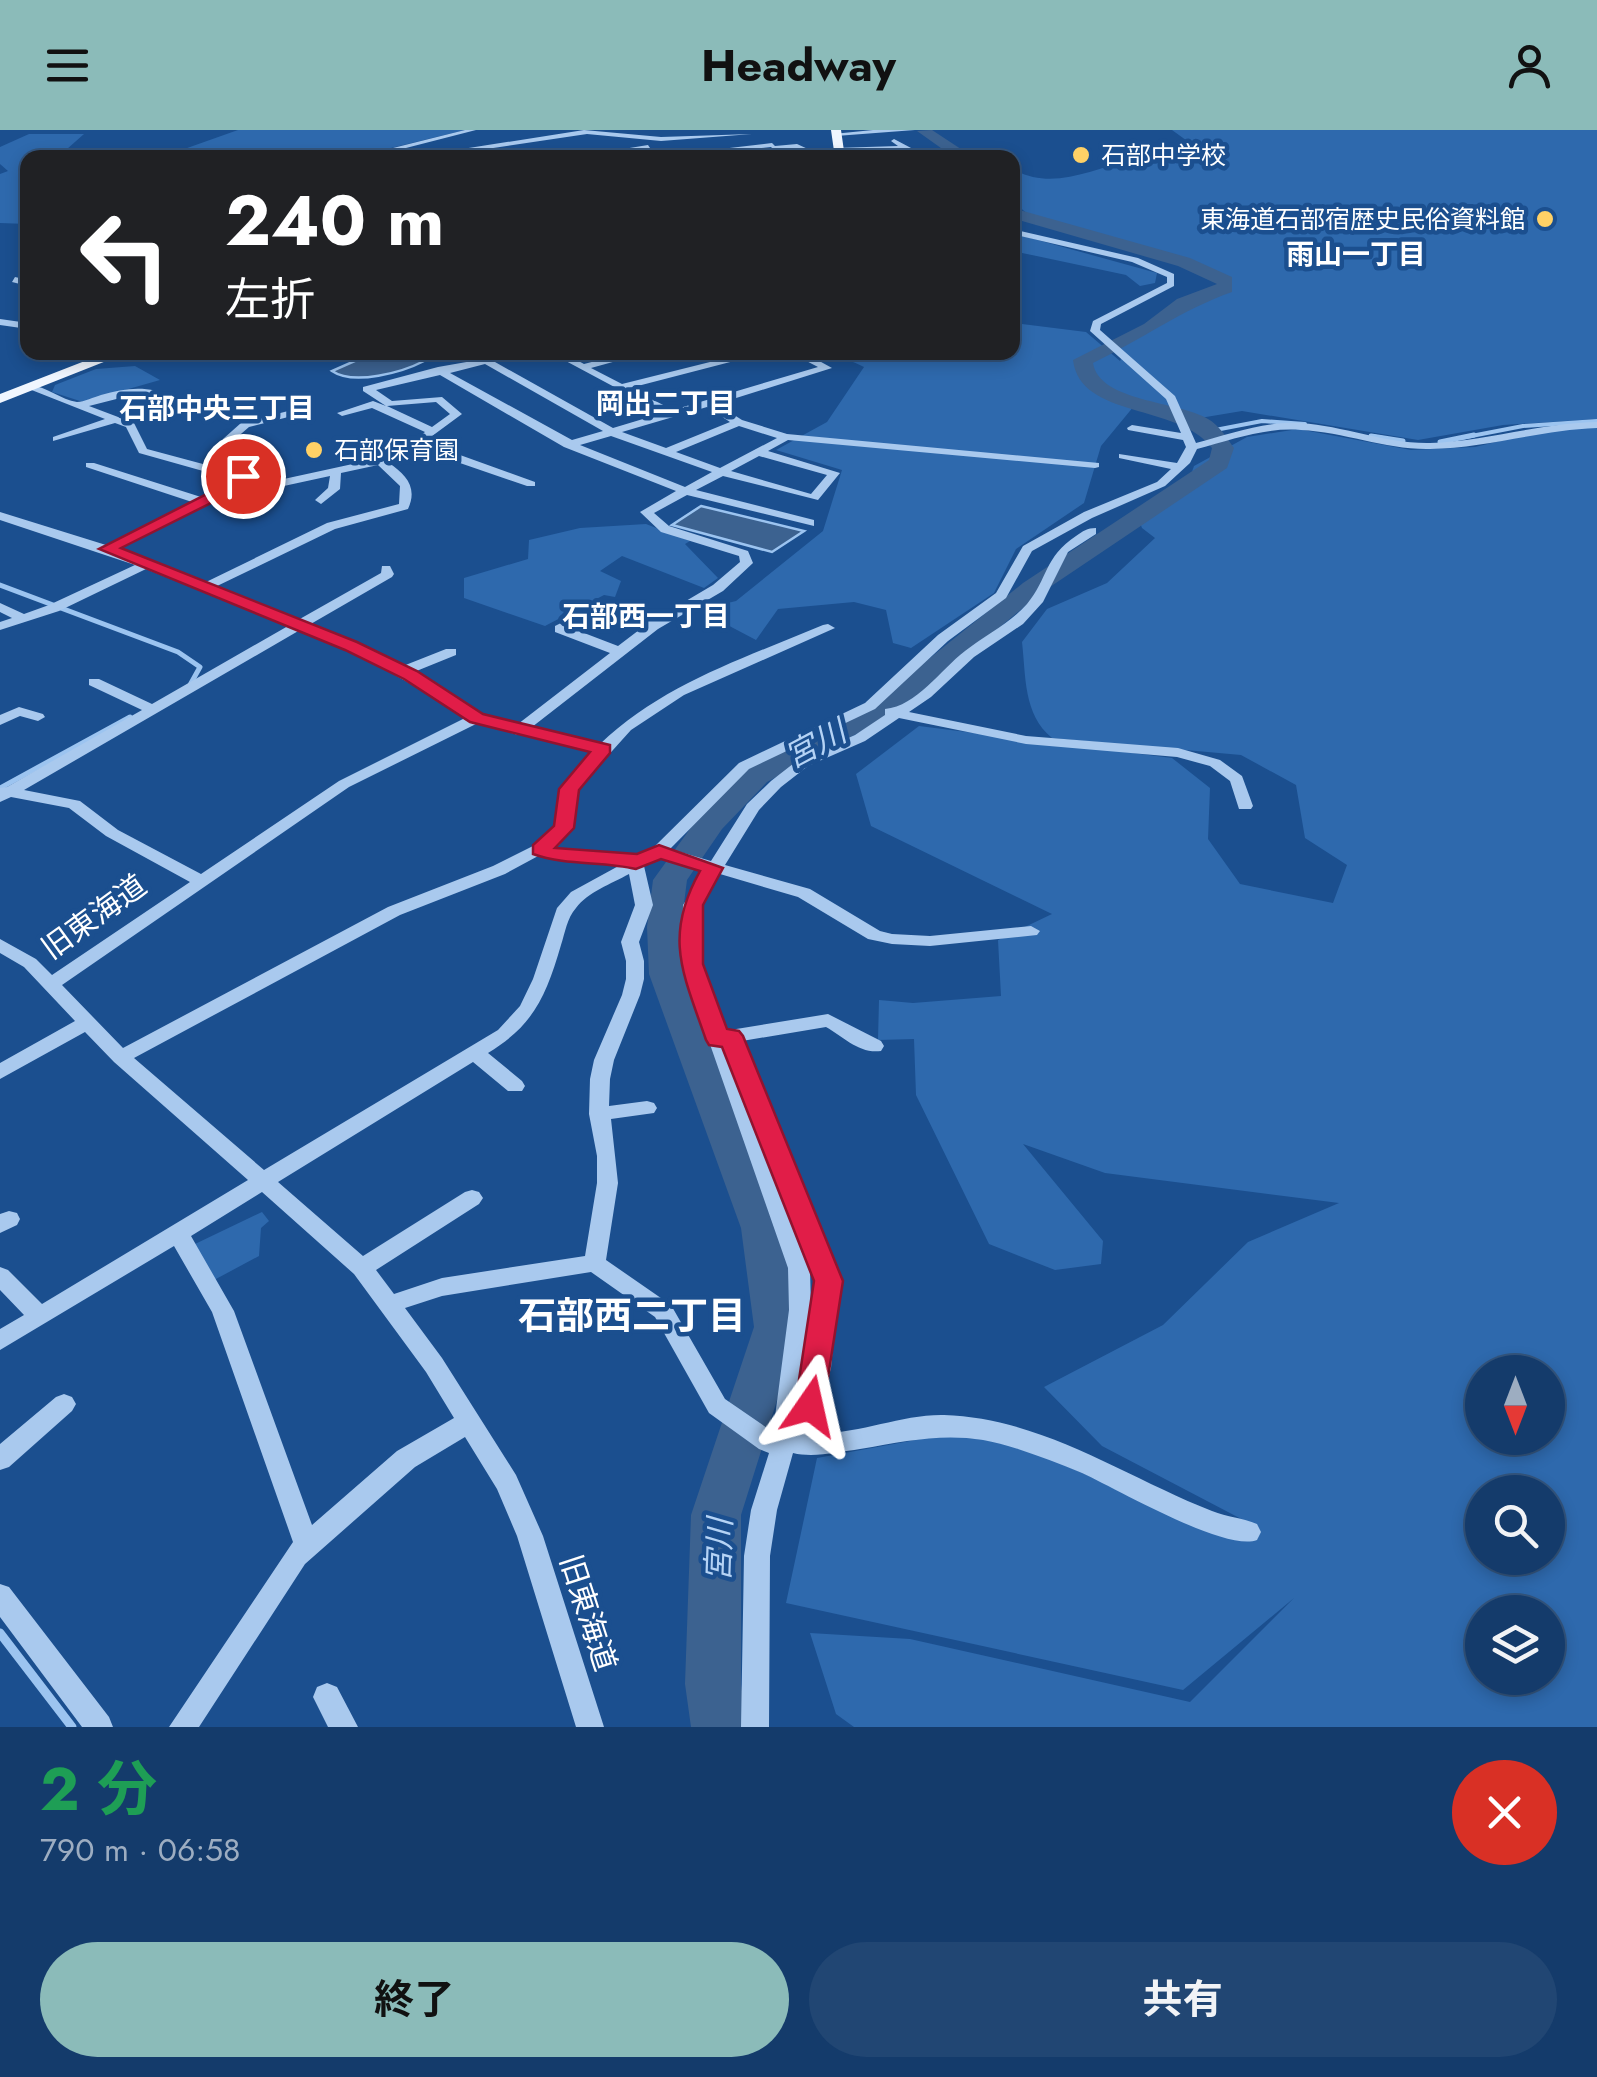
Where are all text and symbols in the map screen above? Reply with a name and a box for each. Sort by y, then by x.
text: Headway [701,33,896,98]
icon: menu [40,38,95,93]
icon: person [1502,38,1557,93]
place label: 石部中学校 [1101,137,1226,173]
marker: 石部中学校 [1070,144,1092,166]
text: 240 m [225,170,445,271]
icon: left [60,190,190,320]
place label: 東海道石部宿歴史民俗資料館 [1200,201,1525,237]
marker: 東海道石部宿歴史民俗資料館 [1534,208,1556,230]
district label: 雨山一丁目 [1286,234,1426,275]
text: 左折 [225,267,315,332]
district label: 岡出二丁目 [596,383,736,424]
district label: 石部中央三丁目 [119,388,315,429]
place label: 石部保育園 [334,432,459,468]
pin [201,434,286,519]
marker: 石部保育園 [303,439,325,461]
icon: arrive [216,449,271,504]
district label: 石部西一丁目 [562,596,730,637]
water label: 宮川 [776,707,857,779]
street label: 旧東海道 [33,864,155,969]
district label: 石部西二丁目 [518,1288,746,1343]
position arrow [758,1354,862,1458]
north arrow [1465,1355,1565,1455]
map controls [1465,1355,1565,1695]
button: search [1465,1475,1565,1575]
water label: 宮川 [695,1514,743,1583]
street label: 旧東海道 [549,1549,627,1677]
button: layers [1465,1595,1565,1695]
text: 2 分 [40,1746,157,1833]
button: close [1452,1760,1557,1865]
text: 790 m · 06:58 [40,1827,241,1873]
button: 終了 [40,1942,789,2057]
button: 共有 [809,1942,1557,2057]

